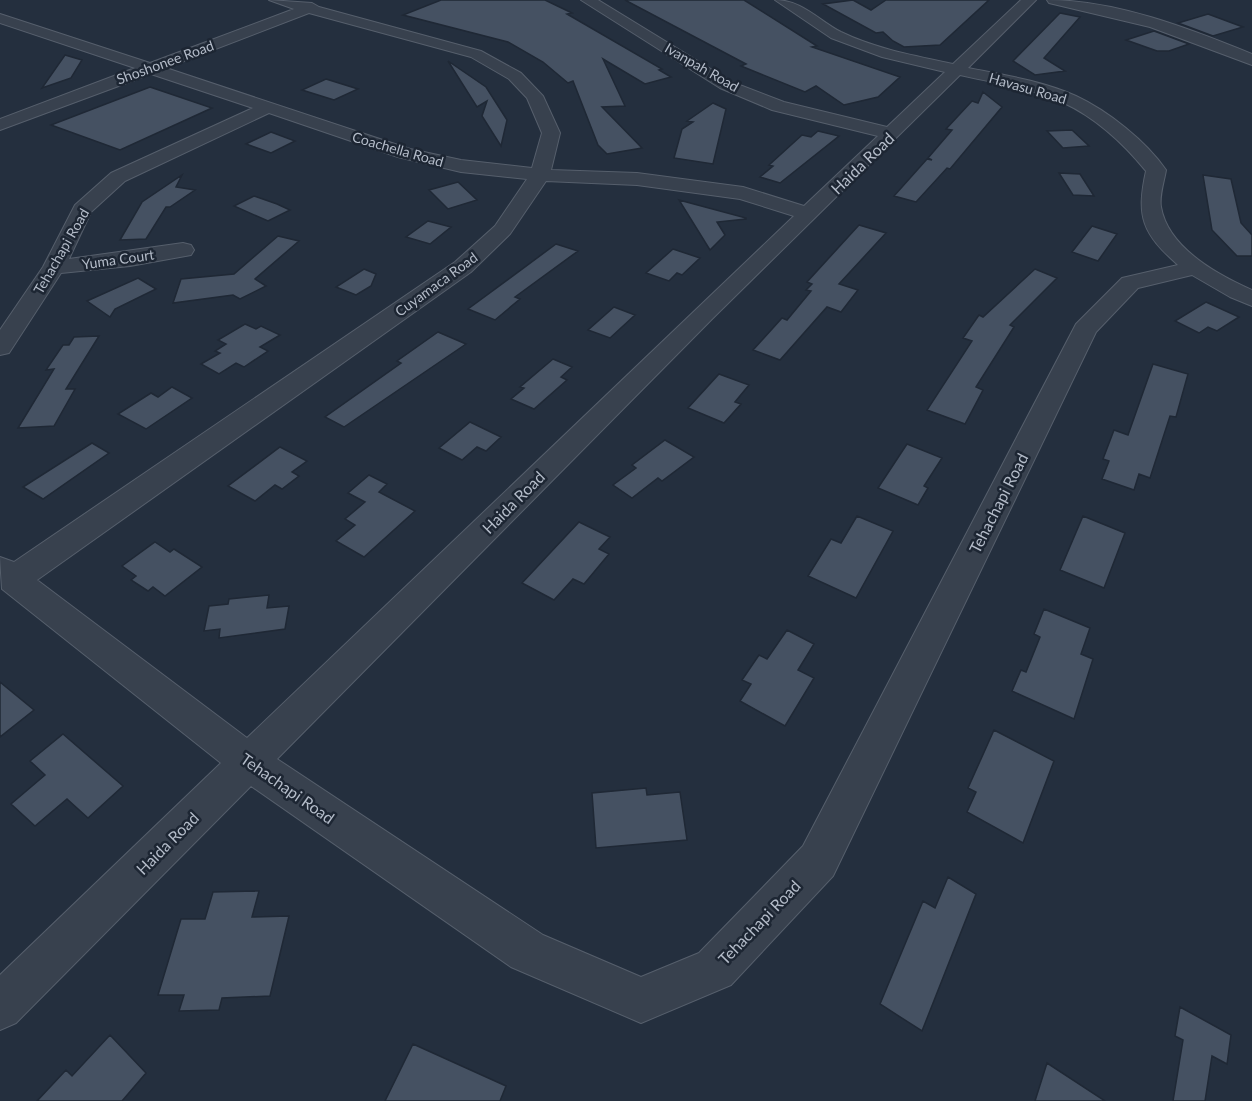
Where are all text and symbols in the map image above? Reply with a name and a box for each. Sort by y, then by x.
street label: Shoshonee Road [114,37,216,87]
street label: Ivanpah Road [662,39,742,95]
street label: Havasu Road [987,69,1069,107]
street label: Coachella Road [350,128,446,170]
street label: Haida Road [827,128,897,198]
street label: Tehachapi Road [30,205,92,297]
street label: Yuma Court [81,246,155,272]
street label: Cuyamaca Road [391,248,481,320]
street label: Tehachapi Road [965,450,1031,556]
street label: Haida Road [478,467,548,537]
street label: Tehachapi Road [238,749,338,827]
street label: Haida Road [132,808,202,878]
street label: Tehachapi Road [714,876,804,968]

